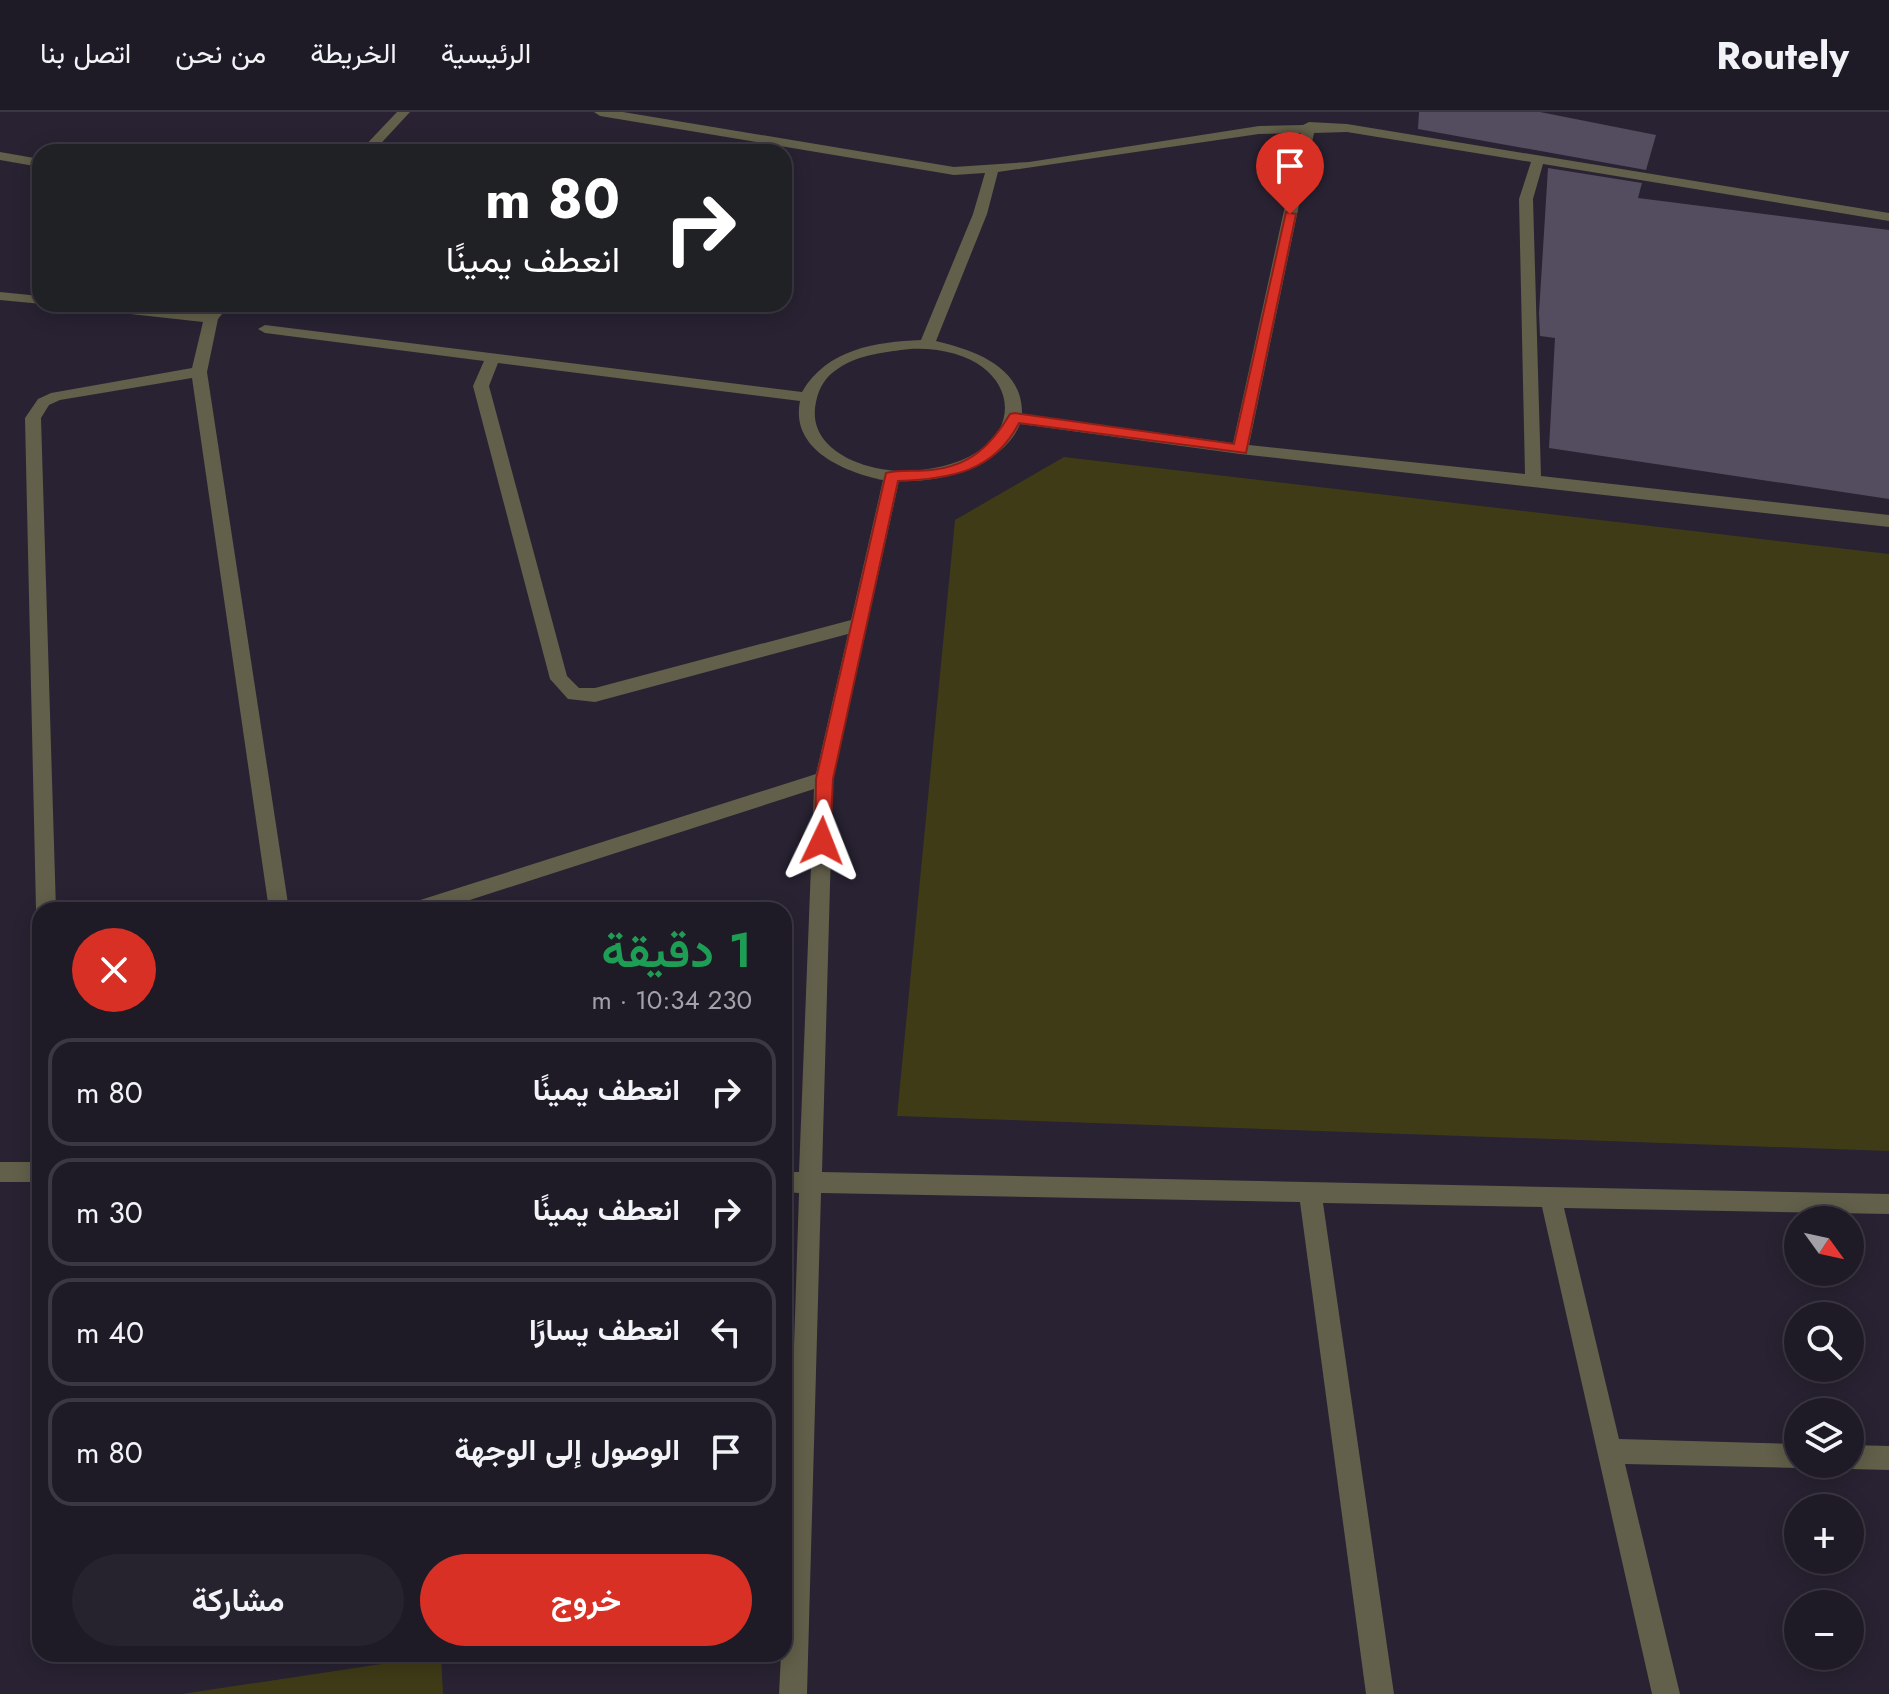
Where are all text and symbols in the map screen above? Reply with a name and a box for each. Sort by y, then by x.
text: Routely [1716,28,1849,83]
text: اتصل بنا [40,33,131,74]
text: من نحن [175,33,266,74]
text: الخريطة [310,33,397,74]
text: الرئيسية [441,33,531,74]
pin [1256,132,1324,214]
icon: arrive [1268,144,1312,188]
text: 80 m [485,158,620,239]
icon: right [648,176,752,280]
text: انعطف يمينًا [446,233,620,285]
position arrow [780,799,864,883]
text: 1 دقيقة [601,916,752,985]
button: close [72,928,156,1012]
text: 230 m · 10:34 [591,981,752,1019]
text: انعطف يمينًا [533,1068,680,1111]
icon: right [704,1070,748,1114]
text: 80 m [76,1071,143,1114]
text: انعطف يمينًا [533,1188,680,1231]
icon: right [704,1190,748,1234]
text: 30 m [76,1191,143,1234]
north arrow [1784,1206,1864,1286]
map controls [1784,1206,1864,1670]
button: search [1784,1302,1864,1382]
text: انعطف يسارًا [529,1308,680,1351]
icon: left [704,1310,748,1354]
text: 40 m [76,1311,144,1354]
button: layers [1784,1398,1864,1478]
text: الوصول إلى الوجهة [455,1428,680,1471]
icon: arrive [704,1430,748,1474]
text: 80 m [76,1431,143,1474]
button: + [1784,1494,1864,1574]
button: مشاركة [72,1554,404,1646]
button: خروج [420,1554,752,1646]
button: − [1784,1590,1864,1670]

